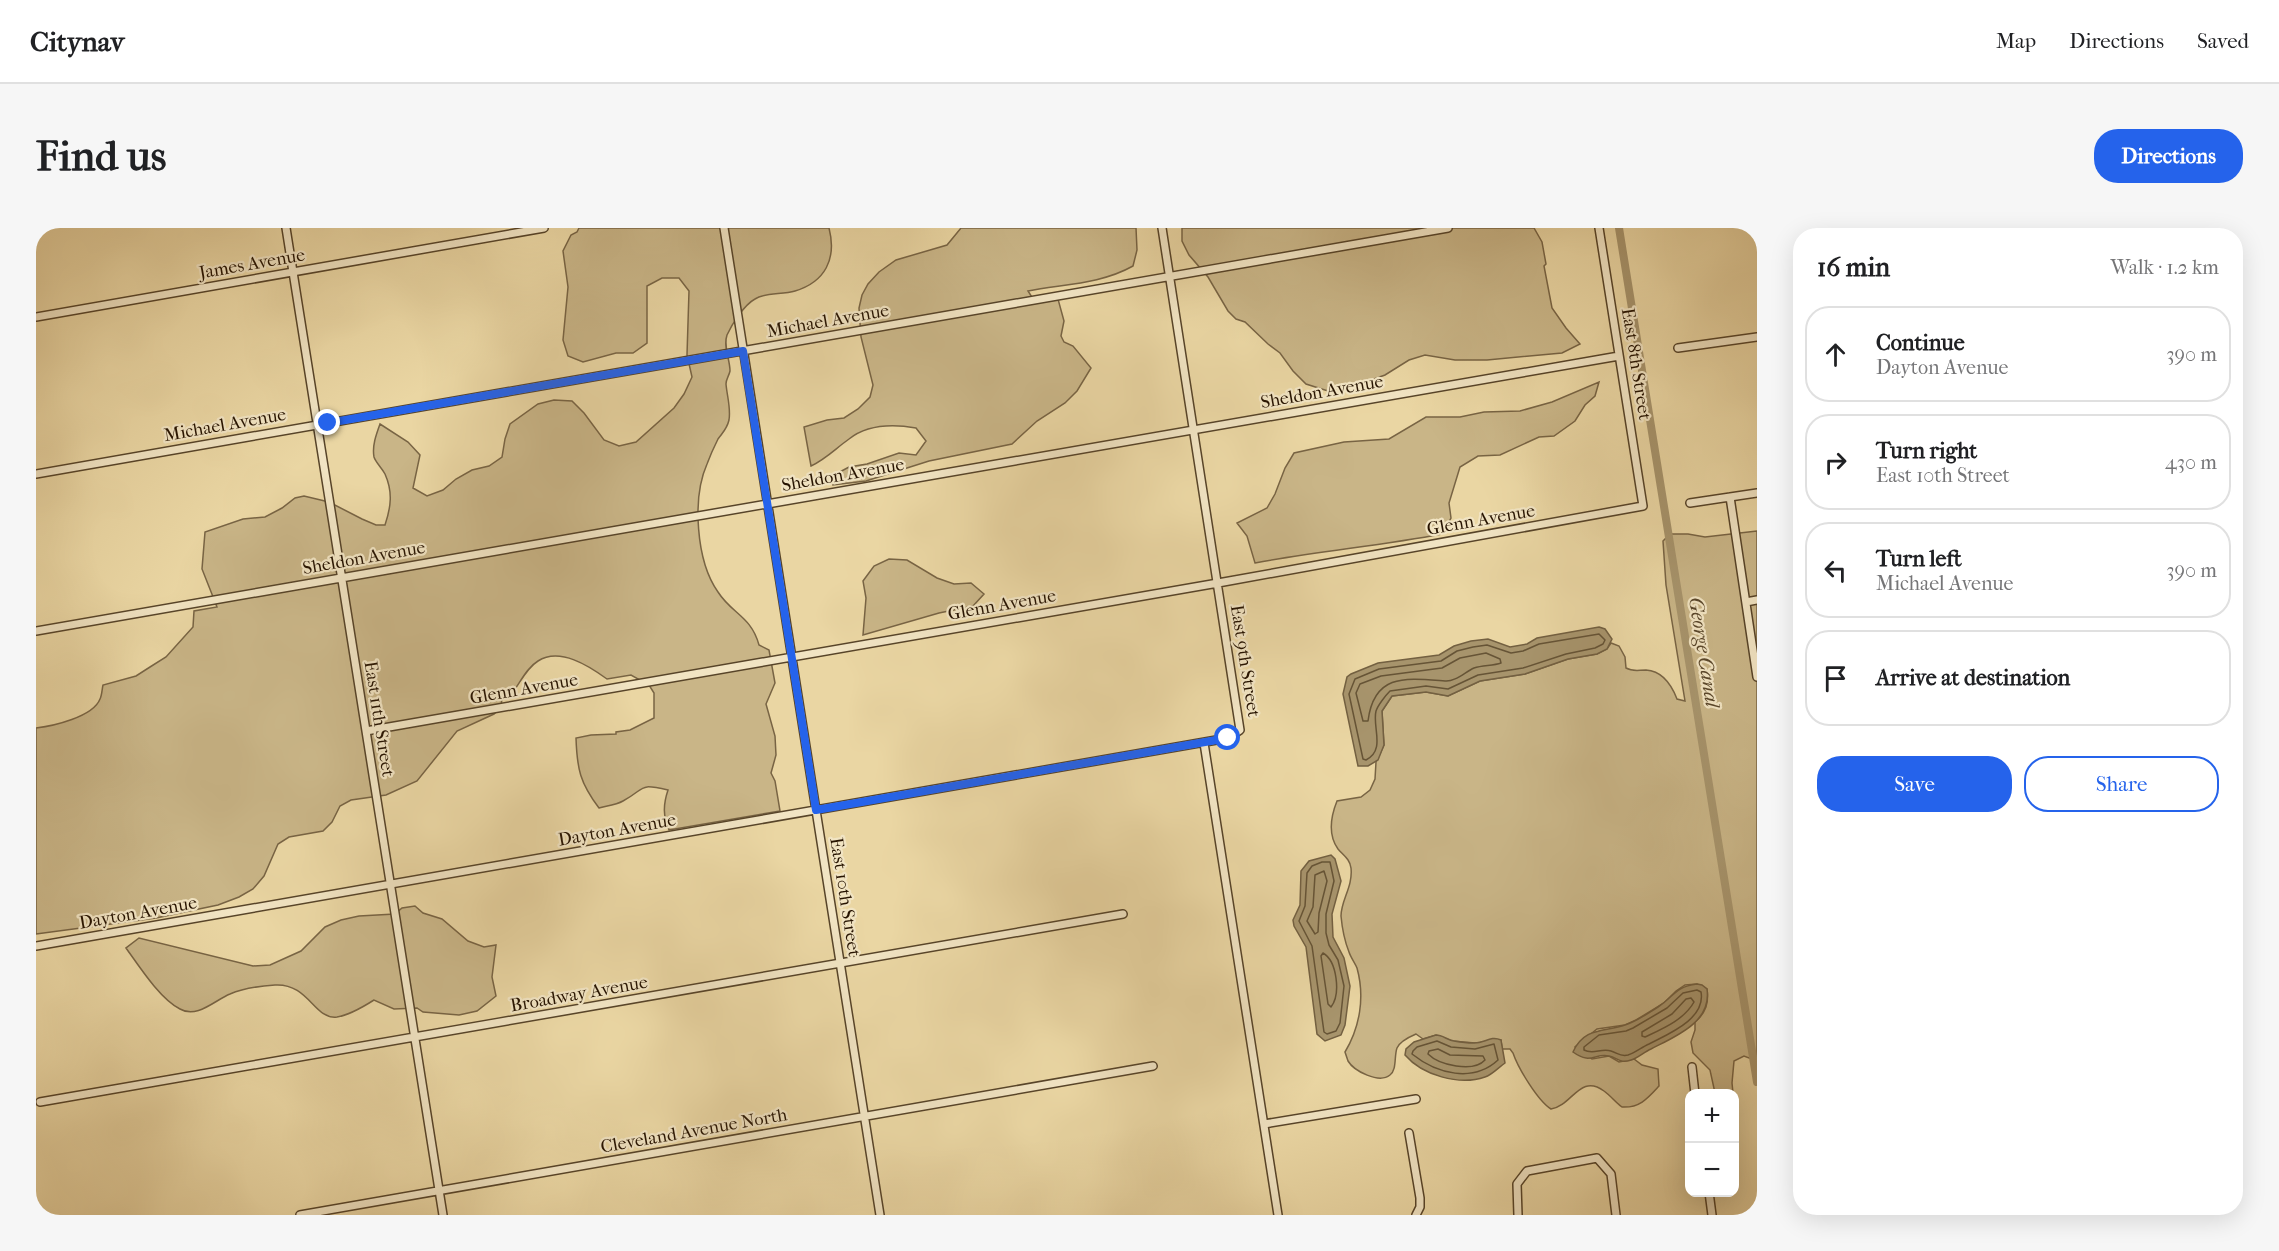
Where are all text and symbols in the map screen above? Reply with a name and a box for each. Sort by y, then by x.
text: Citynav [30,25,124,58]
text: Map [1996,29,2036,53]
text: Directions [2069,29,2164,53]
text: Saved [2197,29,2249,53]
button: Directions [2094,129,2243,183]
text: Find us [36,132,166,181]
street label: James Avenue [195,244,307,284]
text: 16 min [1817,252,1890,283]
text: Walk · 1.2 km [2111,256,2219,279]
street label: Michael Avenue [765,300,891,342]
street label: East 8th Street [1617,306,1655,422]
text: Continue [1876,330,1965,356]
icon: ahead [1819,338,1852,371]
text: 390 m [2166,343,2217,366]
text: Dayton Avenue [1876,356,2008,379]
street label: Sheldon Avenue [1259,371,1385,413]
street label: Michael Avenue [162,404,288,446]
route end [314,409,340,435]
text: Turn right [1876,438,1977,464]
icon: right [1819,446,1852,479]
text: 430 m [2165,451,2217,474]
street label: Sheldon Avenue [780,454,906,496]
text: East 10th Street [1876,464,2010,487]
street label: Glenn Avenue [1425,500,1537,540]
street label: Sheldon Avenue [301,537,427,579]
text: Turn left [1876,546,1962,572]
icon: left [1819,554,1852,587]
text: 390 m [2166,559,2217,582]
text: Michael Avenue [1876,572,2013,595]
street label: Glenn Avenue [946,585,1058,625]
water label: George Canal [1684,595,1724,711]
street label: East 9th Street [1226,603,1264,719]
street label: East 11th Street [359,660,399,779]
icon: arrive [1819,662,1852,695]
text: Arrive at destination [1876,665,2070,691]
street label: Glenn Avenue [468,669,580,709]
route start [1214,724,1240,750]
button: Save [1817,756,2012,812]
button: Share [2024,756,2219,812]
street label: Dayton Avenue [556,809,678,851]
street label: East 10th Street [825,836,865,959]
street label: Dayton Avenue [77,892,199,934]
street label: Broadway Avenue [509,972,649,1016]
map controls [1685,1089,1739,1197]
button: + [1685,1089,1739,1143]
street label: Cleveland Avenue North [599,1104,789,1158]
button: − [1685,1143,1739,1197]

